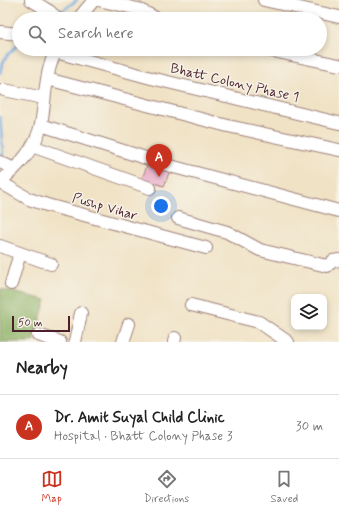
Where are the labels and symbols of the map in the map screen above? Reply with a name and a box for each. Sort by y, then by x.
street label: Bhatt Colony Phase 1 [169,59,301,107]
pin: A [146,144,172,177]
street label: Pushp Vihar [70,189,139,225]
your location [151,196,171,216]
scale bar [12,314,70,333]

